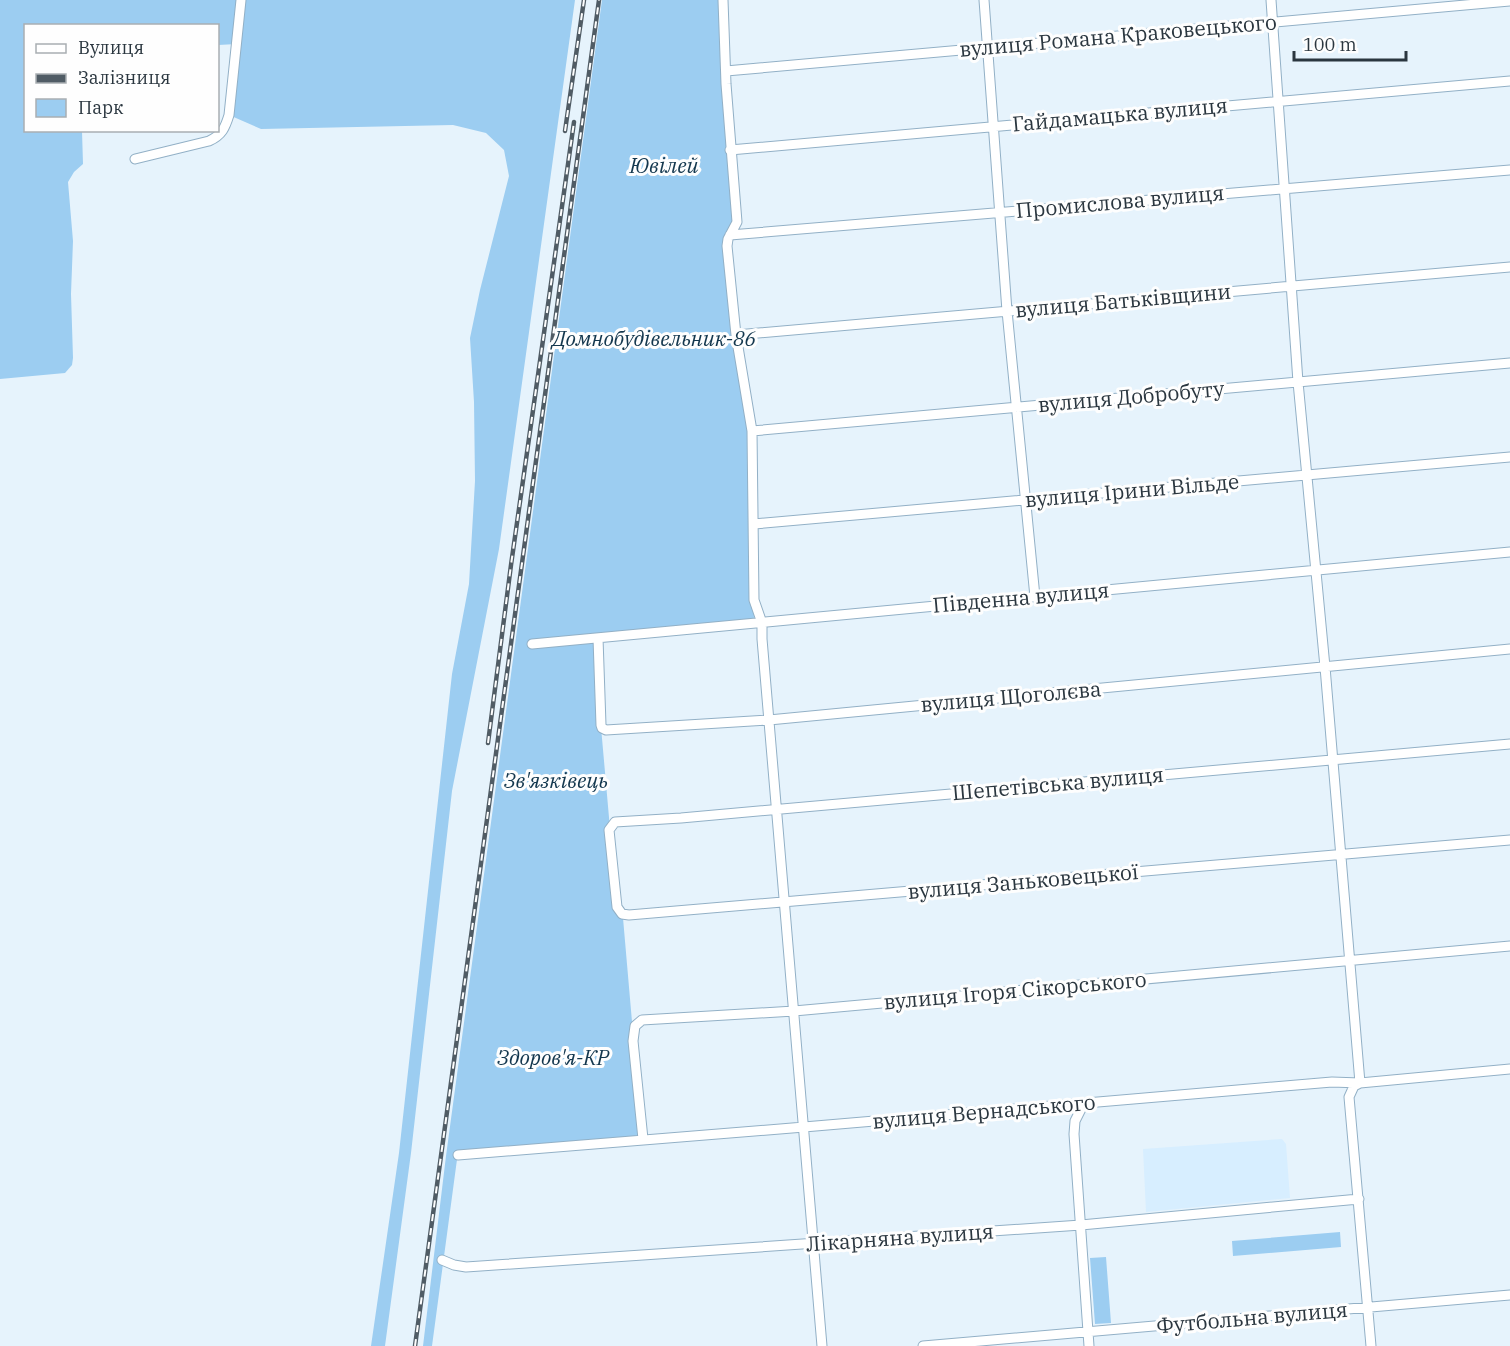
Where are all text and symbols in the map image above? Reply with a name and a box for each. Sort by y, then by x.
street label: вулиця Романа Краковецького [958,7,1278,63]
legend [24,24,219,132]
scale bar [1294,24,1406,62]
text: 100 m [1303,33,1357,56]
text: Вулиця [78,36,144,59]
text: Залізниця [78,66,171,89]
street label: Гайдамацька вулиця [1011,91,1229,137]
text: Парк [78,96,124,119]
park label: Ювілей [629,151,698,179]
street label: Промислова вулиця [1015,178,1225,224]
street label: вулиця Батьківщини [1014,277,1232,323]
park label: Домнобудівельник-86 [550,324,756,352]
street label: вулиця Добробуту [1037,374,1226,418]
street label: вулиця Ірини Вільде [1024,467,1240,513]
street label: Південна вулиця [931,575,1110,619]
street label: вулиця Щоголєва [919,674,1103,718]
street label: Шепетівська вулиця [951,760,1165,806]
park label: Зв'язківець [504,766,608,794]
street label: вулиця Заньковецької [906,857,1140,905]
street label: вулиця Ігоря Сікорського [882,965,1148,1015]
park label: Здоров'я-КР [497,1043,610,1071]
street label: вулиця Вернадського [871,1087,1097,1135]
street label: Лікарняна вулиця [805,1216,995,1258]
street label: Футбольна вулиця [1155,1295,1349,1339]

